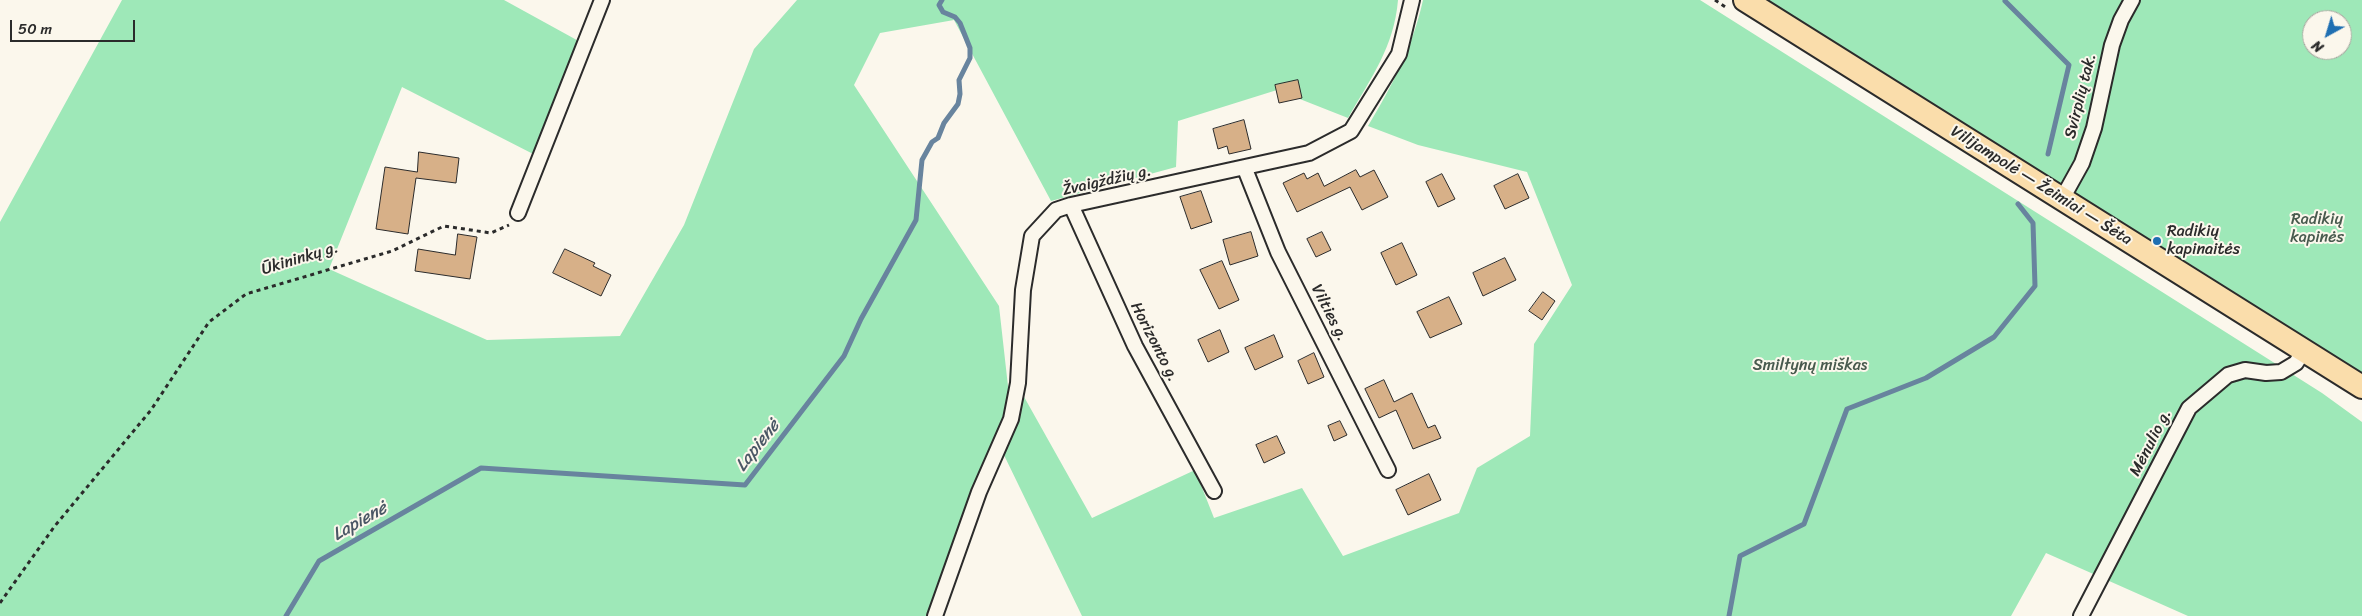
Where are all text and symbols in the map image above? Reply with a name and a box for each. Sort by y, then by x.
scale bar [12,10,138,42]
north arrow [2302,10,2352,60]
text: 50 m [18,16,52,42]
text: N [2306,34,2330,59]
street label: Svirplių tak. [2061,51,2101,141]
street label: Vilijampolė — Žeimiai — Šėta [1947,122,2135,250]
street label: Žvaigždžių g. [1061,161,1153,201]
park label: Radikių kapinės [2290,210,2344,248]
place label: Radikių kapinaitės [2167,222,2240,260]
marker: Radikių kapinaitės [2151,235,2163,247]
street label: Ūkininkų g. [259,238,341,280]
street label: Vilties g. [1307,281,1351,345]
street label: Horizonto g. [1126,299,1182,385]
park label: Smiltynų miškas [1753,356,1867,376]
street label: Mėnulio g. [2126,406,2176,480]
water label: Lapienė [731,416,785,476]
water label: Lapienė [329,498,391,546]

